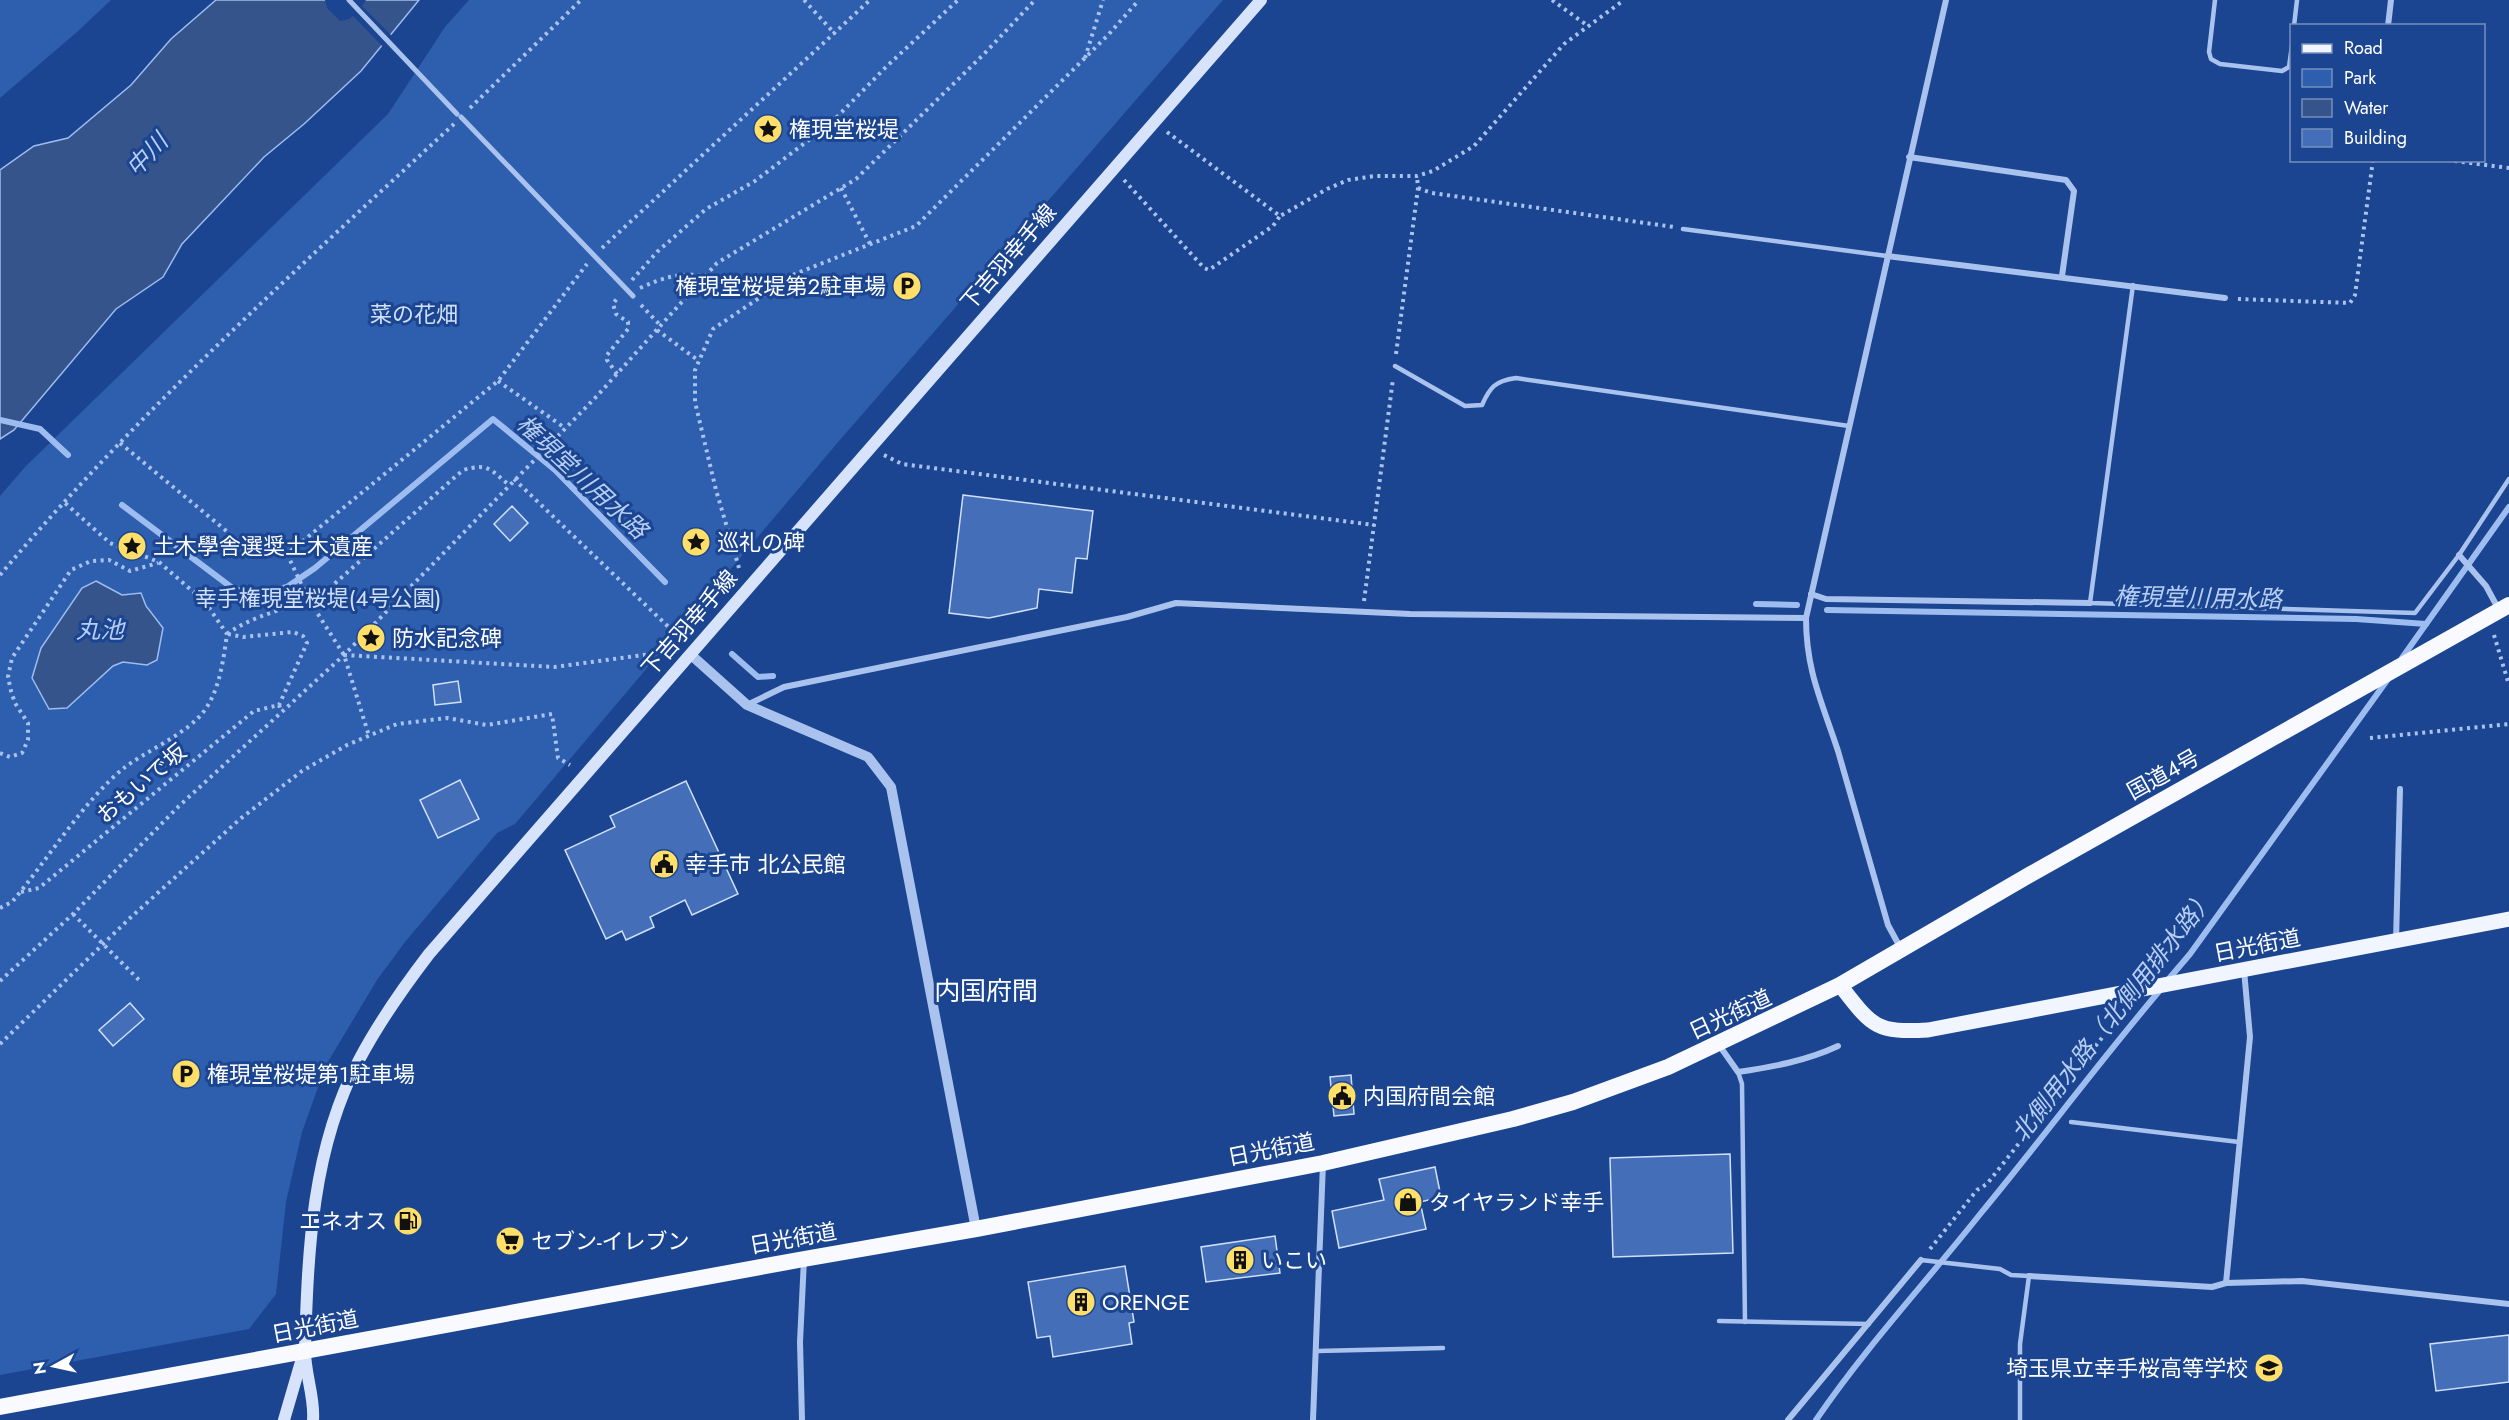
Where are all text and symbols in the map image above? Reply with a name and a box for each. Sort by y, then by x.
legend [2290,24,2485,162]
text: Road [2344,35,2383,61]
text: Park [2344,65,2376,91]
text: Water [2344,95,2389,121]
place icon: 権現堂桜堤 [752,113,784,145]
place label: 権現堂桜堤 [789,113,899,145]
water label: 中川 [117,123,178,184]
text: Building [2344,125,2407,151]
street label: 下吉羽幸手線 [953,197,1063,317]
place label: 権現堂桜堤第2駐車場 [675,270,886,302]
parking icon: 権現堂桜堤第2駐車場 [891,270,923,302]
park label: 菜の花畑 [370,298,458,330]
water label: 権現堂川用水路 [509,407,657,548]
place icon: 巡礼の碑 [680,526,712,558]
place label: 巡礼の碑 [717,526,805,558]
place icon: 土木學舎選奨土木遺産 [116,530,148,562]
place label: 土木學舎選奨土木遺産 [153,530,373,562]
street label: 下吉羽幸手線 [634,563,744,683]
water label: 権現堂川用水路 [2114,579,2284,616]
park label: 幸手権現堂桜堤(4号公園) [195,582,441,614]
water label: 丸池 [76,612,126,647]
place icon: 防水記念碑 [355,622,387,654]
place label: 防水記念碑 [392,622,502,654]
street label: おもいで坂 [89,736,193,830]
street label: 国道4号 [2121,741,2205,807]
public building icon: 幸手市 北公民館 [648,848,680,880]
place label: 幸手市 北公民館 [685,848,846,880]
water label: 北側用水路（北側用排水路） [2003,882,2222,1149]
street label: 日光街道 [2211,921,2303,969]
district label: 内国府間 [934,972,1038,1010]
street label: 日光街道 [1683,981,1777,1047]
parking icon: 権現堂桜堤第1駐車場 [170,1058,202,1090]
place label: 権現堂桜堤第1駐車場 [207,1058,415,1090]
public building icon: 内国府間会館 [1326,1080,1358,1112]
place label: 内国府間会館 [1363,1080,1495,1112]
street label: 日光街道 [1225,1125,1317,1173]
shop icon: タイヤランド幸手 [1392,1186,1424,1218]
place label: タイヤランド幸手 [1429,1186,1604,1218]
place label: エネオス [299,1205,387,1237]
fuel station icon: エネオス [392,1205,424,1237]
street label: 日光街道 [747,1215,839,1261]
supermarket icon: セブン-イレブン [494,1225,526,1257]
place label: セブン-イレブン [531,1225,690,1257]
building icon: いこい [1224,1244,1256,1276]
place label: いこい [1261,1244,1327,1276]
building icon: ORENGE [1065,1286,1097,1318]
place label: ORENGE [1102,1286,1190,1318]
street label: 日光街道 [269,1302,361,1350]
north arrow [24,1336,84,1396]
place label: 埼玉県立幸手桜高等学校 [2006,1352,2248,1384]
school or university icon: 埼玉県立幸手桜高等学校 [2253,1352,2285,1384]
text: N [27,1360,52,1376]

